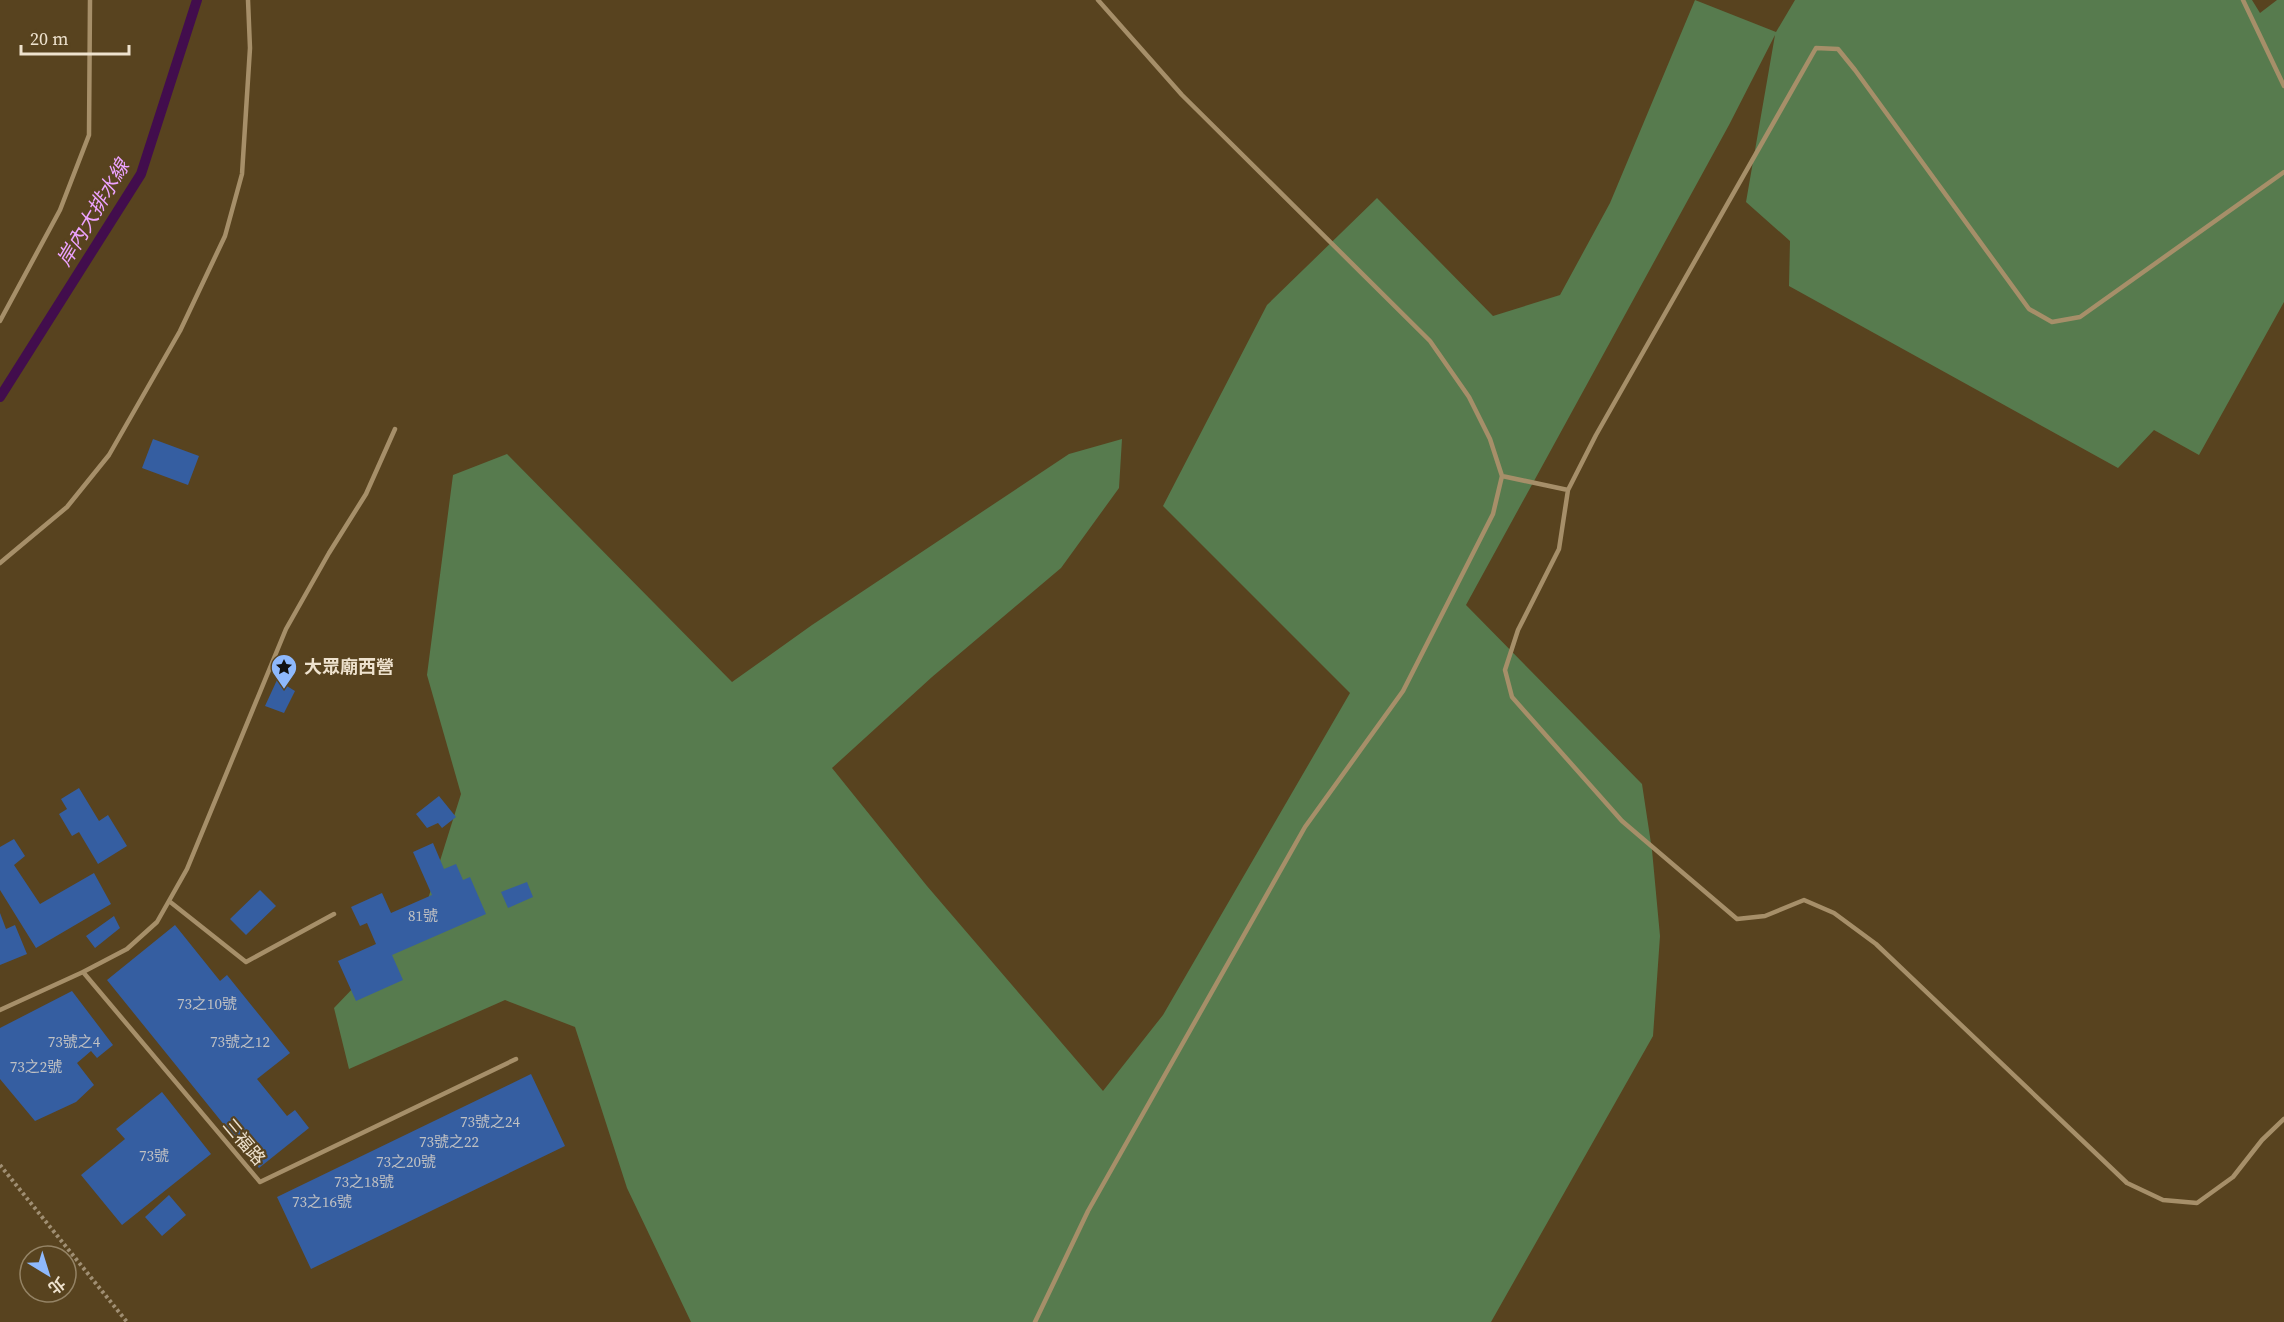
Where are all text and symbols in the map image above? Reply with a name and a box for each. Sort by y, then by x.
scale bar [21,18,129,56]
text: 20 m [30,26,68,51]
water label: 岸內大排水線 [50,153,137,272]
place icon: 大眾廟西營 [269,652,299,690]
place label: 大眾廟西營 [304,654,394,679]
house number: 81號 [408,905,438,926]
house number: 73之10號 [177,993,237,1014]
house number: 73號之4 [48,1031,101,1052]
house number: 73號之12 [210,1031,270,1052]
house number: 73之2號 [10,1056,62,1077]
house number: 73號之24 [460,1111,520,1132]
street label: 三福路 [217,1113,271,1170]
house number: 73號之22 [419,1131,479,1152]
house number: 73號 [139,1145,169,1166]
house number: 73之20號 [376,1151,436,1172]
house number: 73之18號 [334,1171,394,1192]
house number: 73之16號 [292,1191,352,1212]
north arrow [18,1244,78,1304]
text: 北 [44,1272,70,1299]

